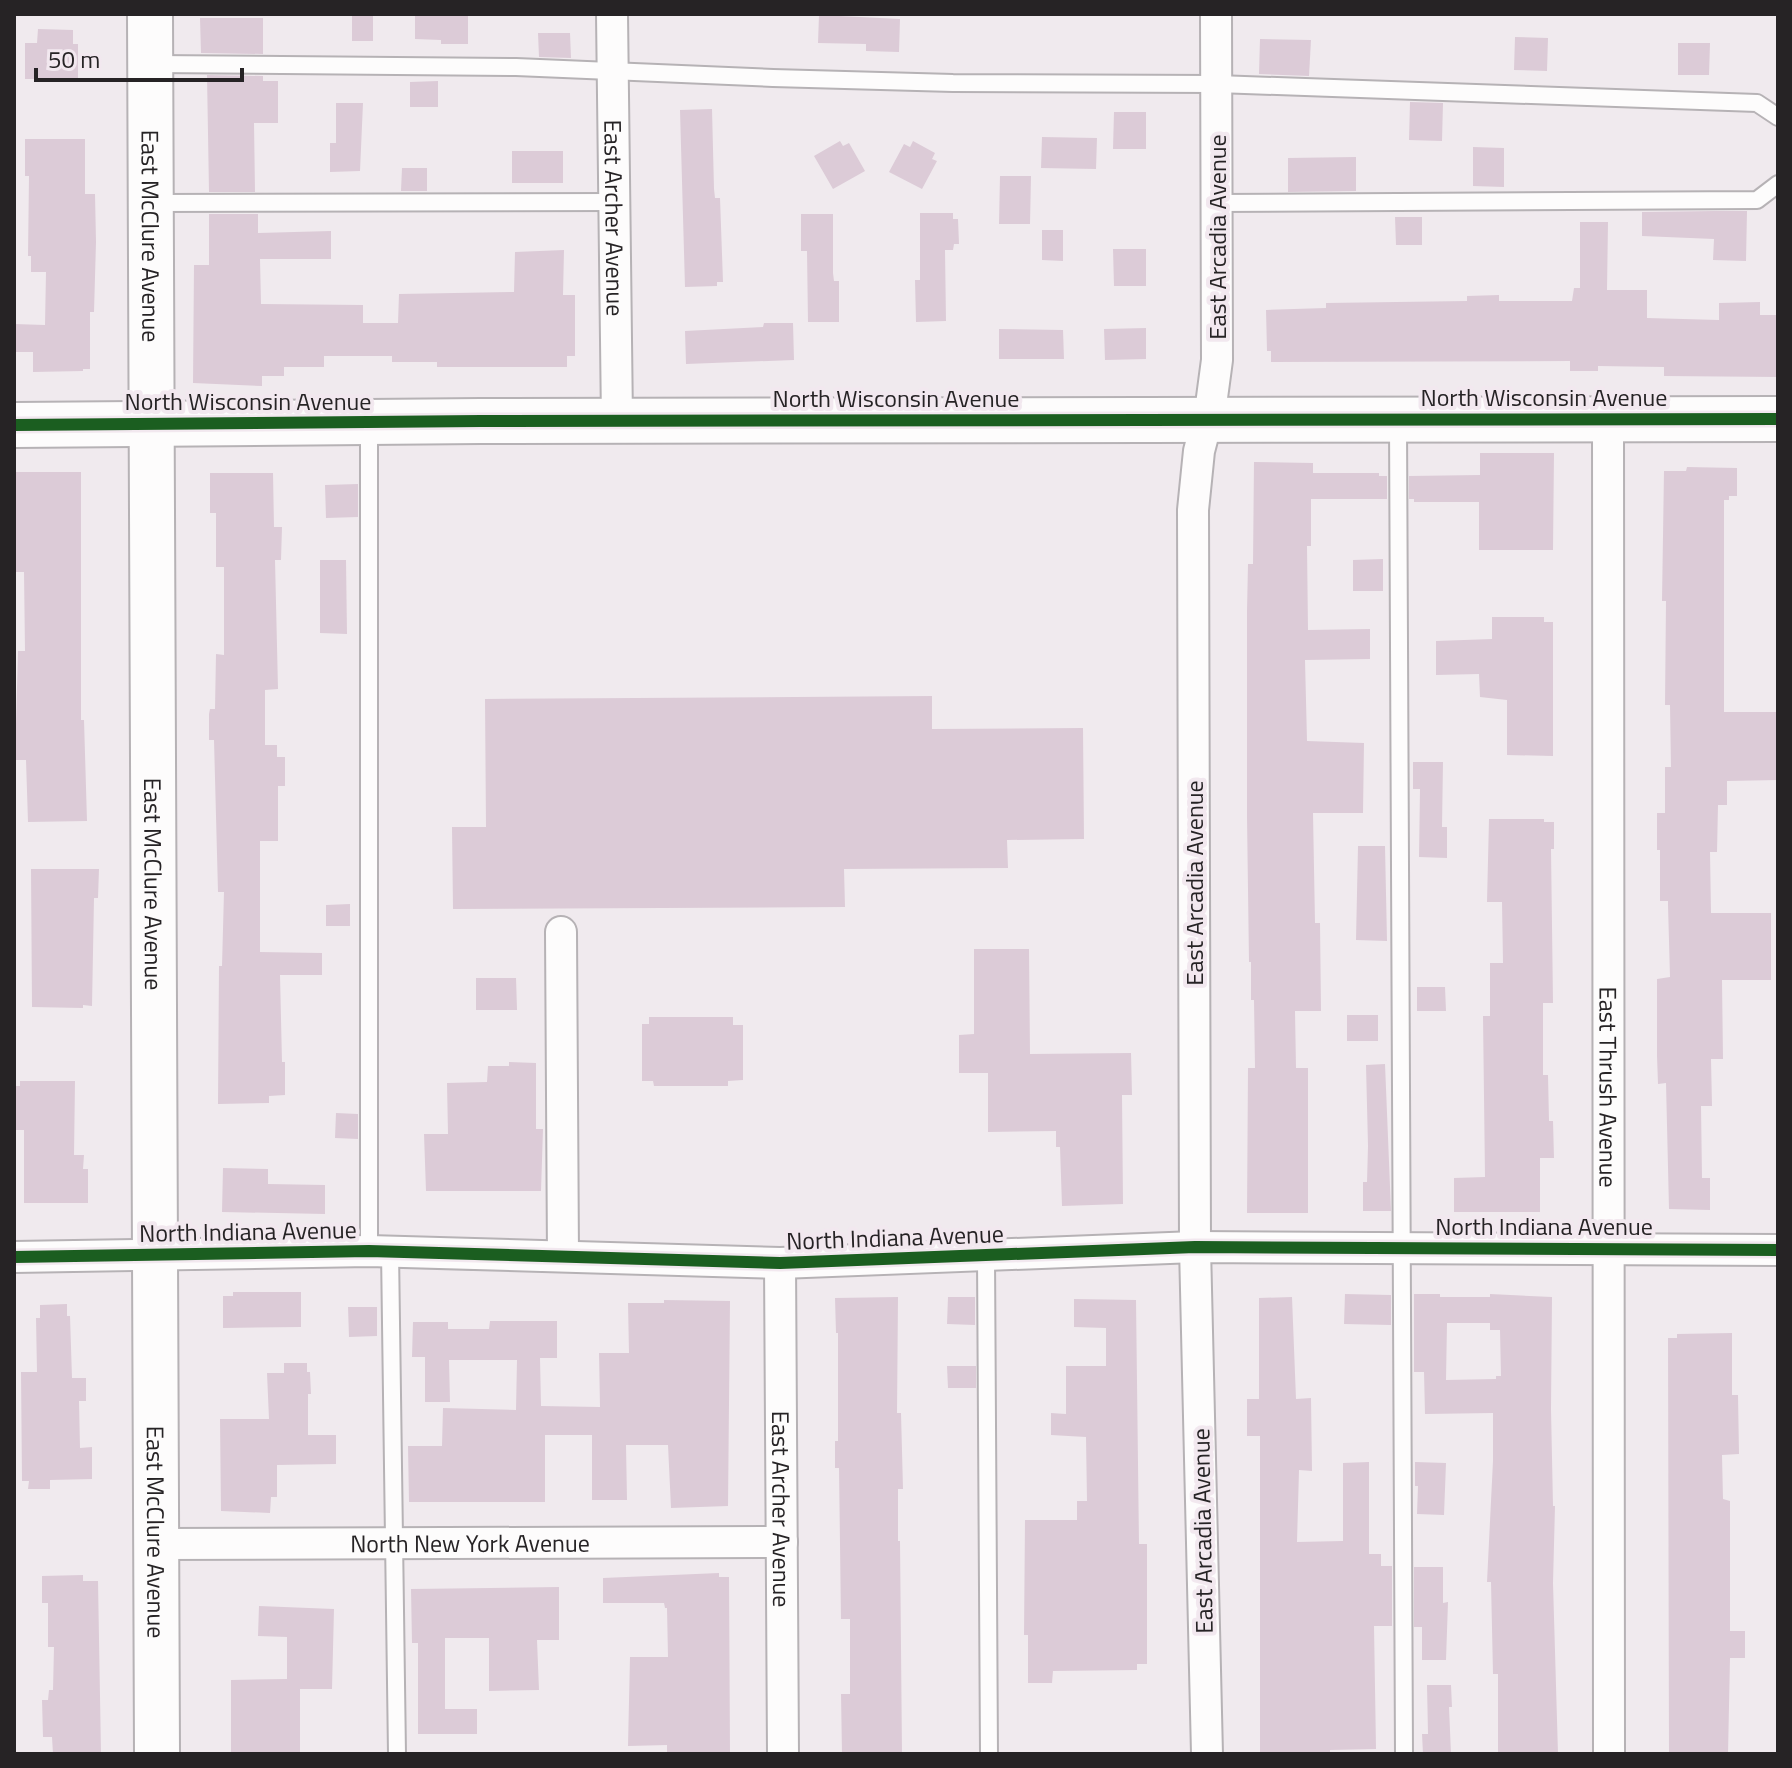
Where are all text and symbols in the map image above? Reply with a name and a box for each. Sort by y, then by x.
scale bar [36,32,242,82]
text: 50 m [48,41,100,77]
street label: East Archer Avenue [595,119,634,317]
street label: East McClure Avenue [132,130,169,342]
street label: East Arcadia Avenue [1199,134,1235,340]
street label: North Wisconsin Avenue [1421,379,1667,415]
street label: North Wisconsin Avenue [773,380,1019,416]
street label: North Wisconsin Avenue [125,383,371,419]
street label: East McClure Avenue [135,778,172,990]
street label: East Arcadia Avenue [1176,780,1212,986]
street label: East Thrush Avenue [1590,986,1627,1188]
street label: North Indiana Avenue [1435,1208,1653,1244]
street label: North Indiana Avenue [139,1211,357,1251]
street label: North Indiana Avenue [786,1215,1004,1259]
street label: East Archer Avenue [763,1411,800,1607]
street label: East McClure Avenue [138,1426,175,1638]
street label: East Arcadia Avenue [1182,1428,1222,1634]
street label: North New York Avenue [350,1525,590,1561]

